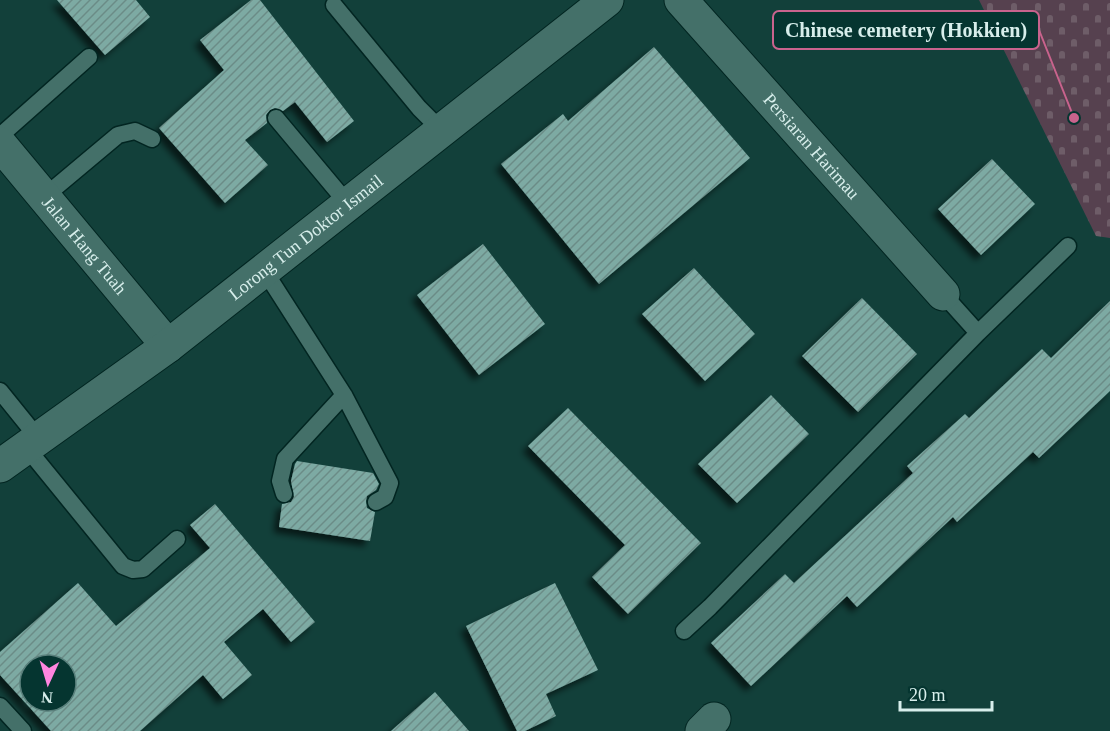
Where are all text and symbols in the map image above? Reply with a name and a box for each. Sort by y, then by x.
callout: Chinese cemetery (Hokkien) [773,11,1039,49]
text: Chinese cemetery (Hokkien) [785,19,1027,42]
street label: Persiaran Harimau [759,89,864,203]
street label: Lorong Tun Doktor Ismail [225,170,387,304]
street label: Jalan Hang Tuah [38,193,131,298]
north arrow [18,653,78,713]
scale bar [900,674,992,712]
text: 20 m [909,685,946,705]
text: N [40,689,53,706]

